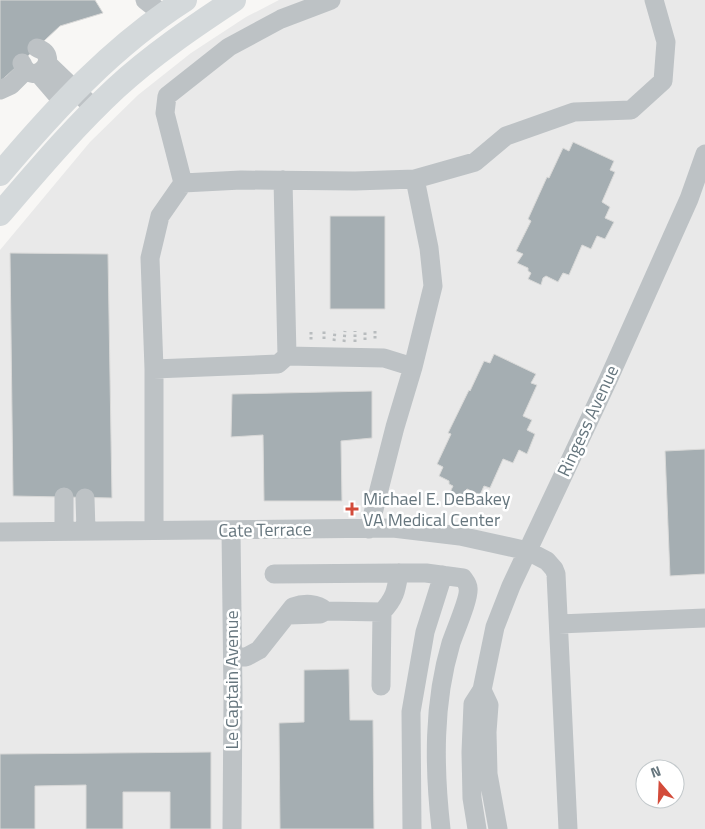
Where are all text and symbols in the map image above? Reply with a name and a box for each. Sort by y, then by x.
street label: Ringess Avenue [550,361,625,481]
place label: Michael E. DeBakey VA Medical Center [363,485,511,533]
marker: Michael E. DeBakey VA Medical Center [345,502,359,516]
street label: Cate Terrace [218,515,312,544]
street label: Le Captain Avenue [218,610,245,750]
north arrow [635,759,685,809]
text: N [648,760,664,783]

